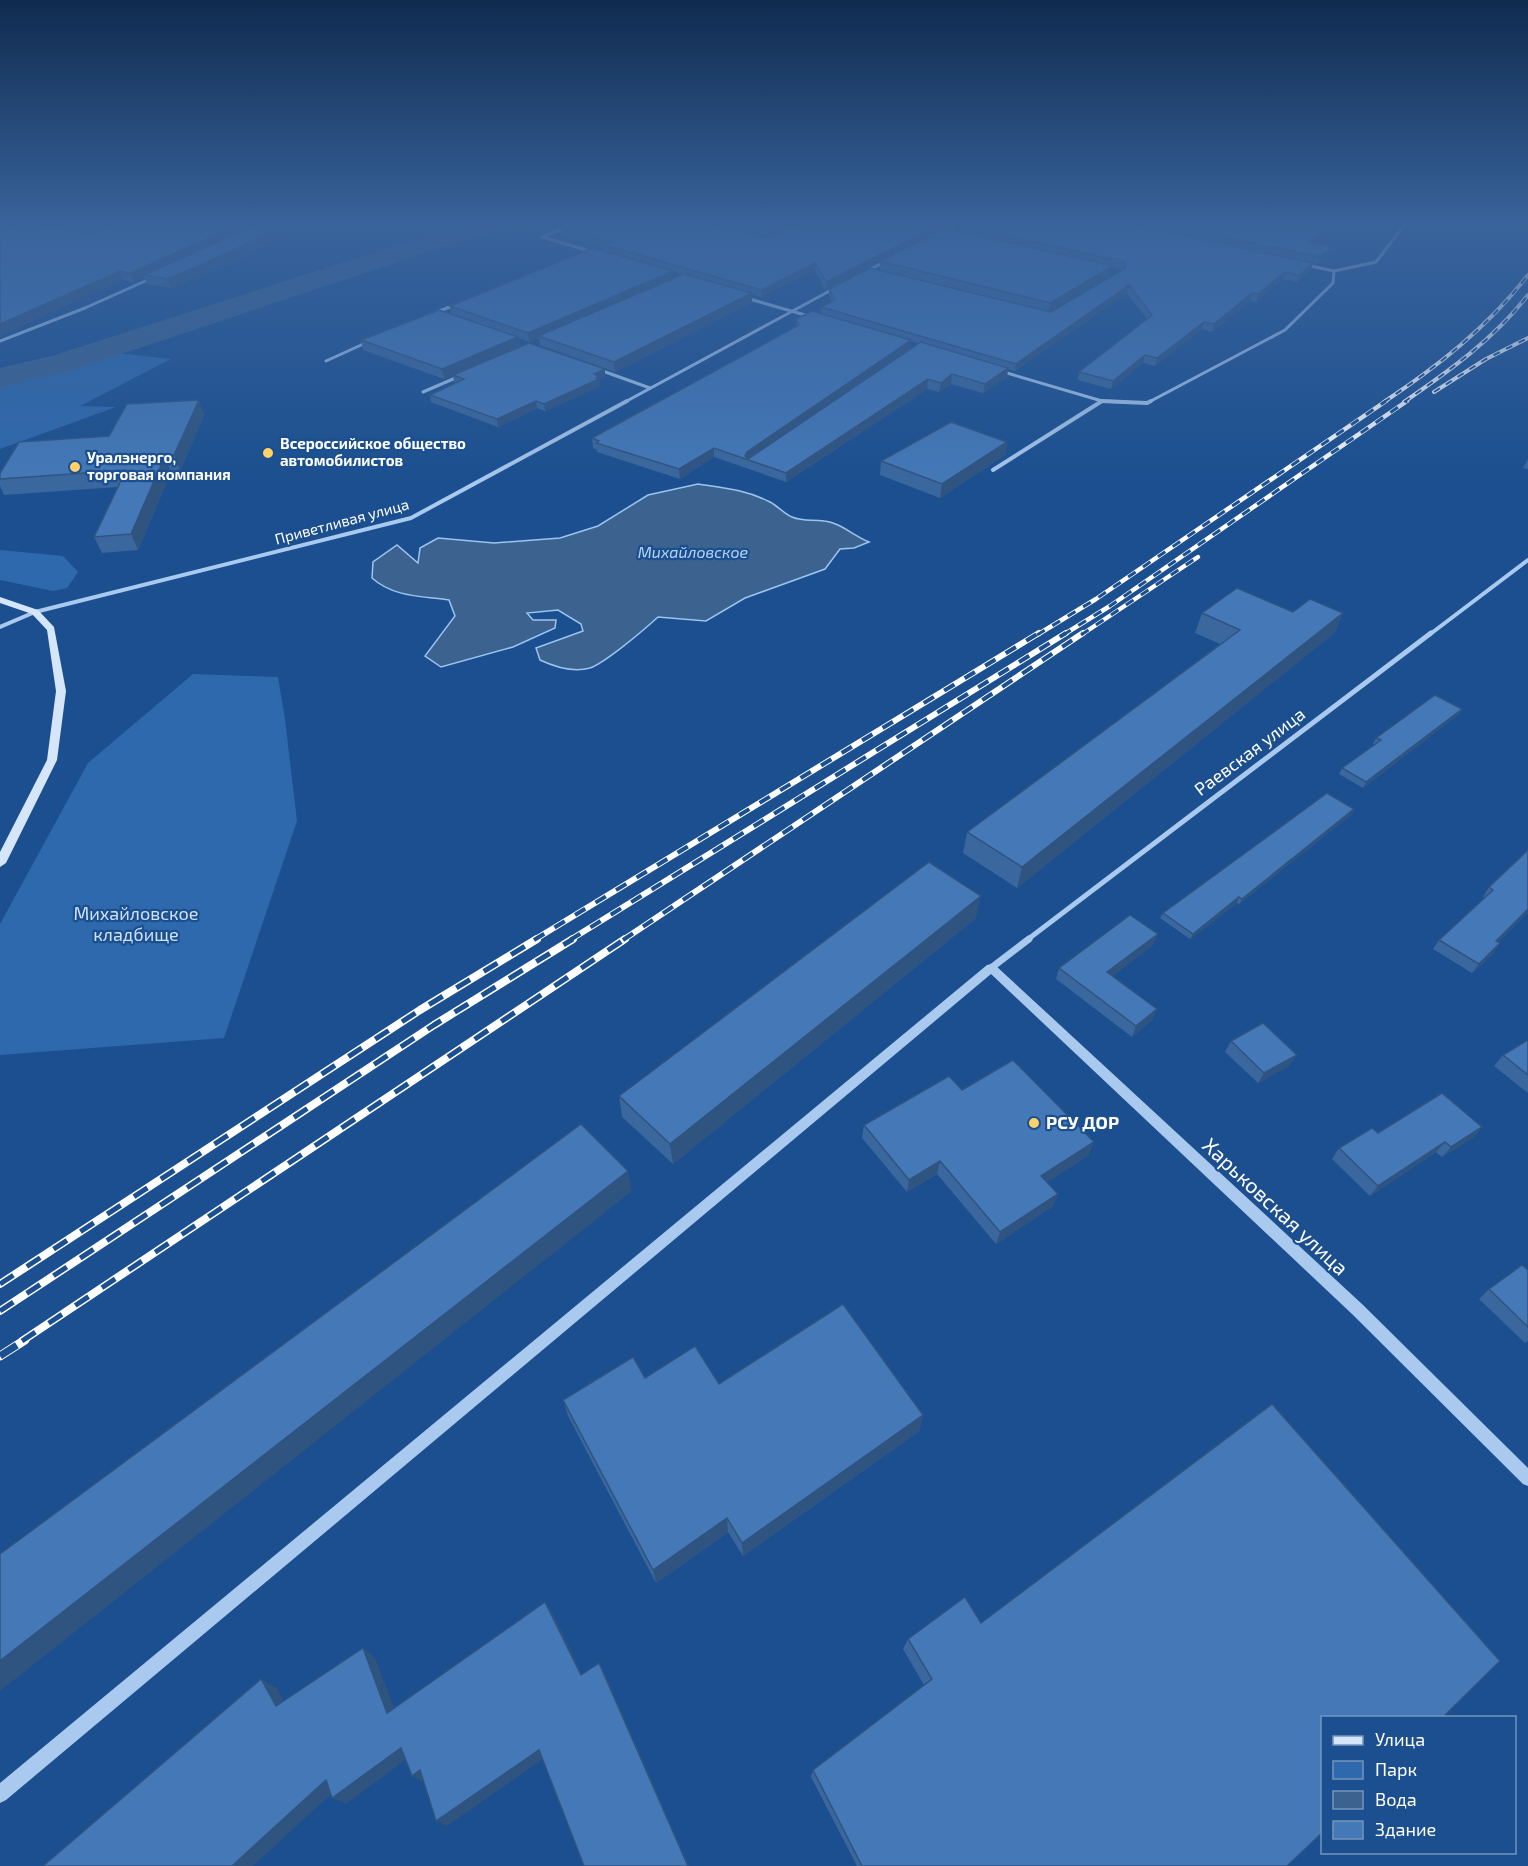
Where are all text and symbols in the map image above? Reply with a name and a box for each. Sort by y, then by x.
place label: Всероссийское общество автомобилистов [280,434,466,469]
marker: Всероссийское общество автомобилистов [261,446,275,460]
place label: Уралэнерго, торговая компания [87,448,231,483]
marker: Уралэнерго, торговая компания [68,460,82,474]
street label: Приветливая улица [273,494,411,549]
water label: Михайловское [638,542,749,561]
street label: Раевская улица [1190,702,1309,800]
park label: Михайловское кладбище [73,902,199,945]
place label: РСУ ДОР [1046,1111,1119,1133]
marker: РСУ ДОР [1027,1116,1041,1130]
street label: Харьковская улица [1197,1132,1354,1281]
legend [1321,1716,1516,1854]
text: Улица [1375,1728,1425,1750]
text: Парк [1375,1758,1417,1780]
text: Вода [1375,1788,1417,1810]
text: Здание [1375,1818,1436,1840]

